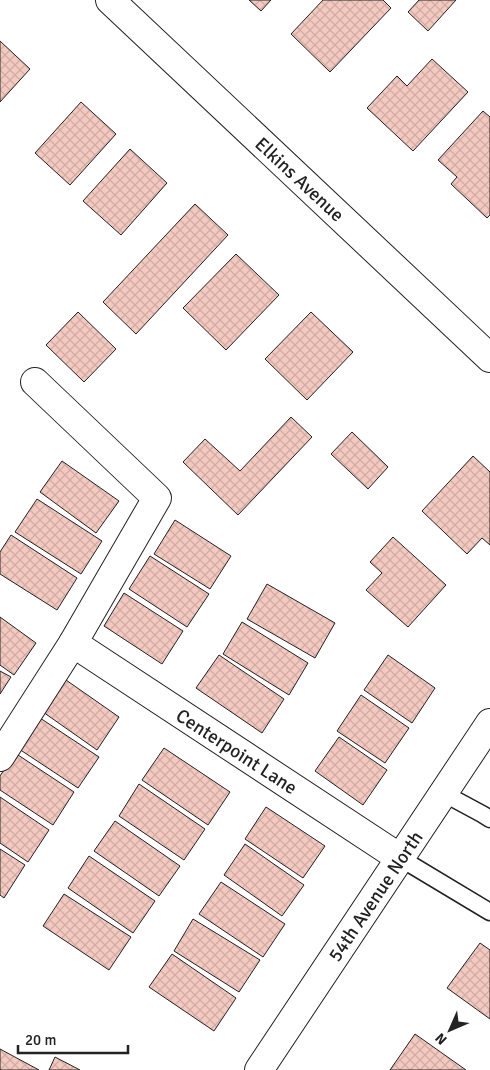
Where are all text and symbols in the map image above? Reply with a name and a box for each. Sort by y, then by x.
street label: Elkins Avenue [250,132,349,227]
street label: Centerpoint Lane [171,704,302,800]
street label: 54th Avenue North [323,827,428,966]
north arrow [425,1005,475,1055]
scale bar [18,1022,128,1054]
text: N [432,1029,451,1048]
text: 20 m [25,1031,56,1049]

